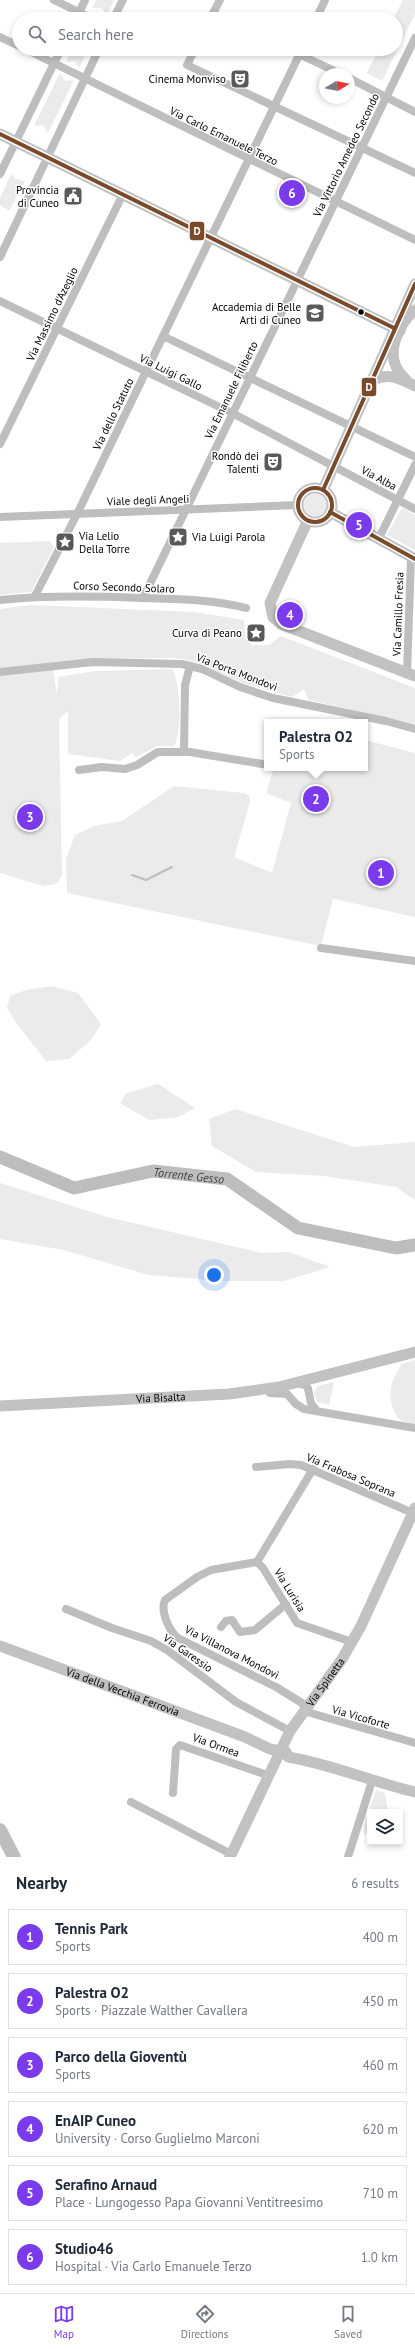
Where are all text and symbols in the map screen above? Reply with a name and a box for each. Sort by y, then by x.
search box [12,12,403,56]
icon: search [26,23,48,45]
text: Search here [58,25,134,44]
theatre icon: Cinema Monviso [229,68,251,90]
north arrow [319,68,355,104]
place label: Cinema Monviso [148,72,226,86]
street label: Via Vittorio Amedeo Secondo [310,91,382,220]
street label: Via Carlo Emanuele Terzo [167,103,281,168]
pin: 6 [279,178,305,208]
place label: Provincia di Cuneo [16,183,59,210]
public building icon: Provincia di Cuneo [62,185,84,207]
line badge: D [189,221,205,241]
text: D [193,224,201,238]
street label: Via Massimo d'Azeglio [23,265,81,364]
place label: Accademia di Belle Arti di Cuneo [212,300,301,327]
school or university icon: Accademia di Belle Arti di Cuneo [304,302,326,324]
unlabelled marker [356,307,366,317]
street label: Via Emanuele Filiberto [201,339,261,442]
street label: Via Luigi Gallo [136,350,205,393]
street label: Via dello Statuto [89,376,137,453]
line badge: D [361,377,377,397]
text: D [365,380,373,394]
place label: Rondò dei Talenti [212,449,259,476]
theatre icon: Rondò dei Talenti [262,451,284,473]
street label: Via Alba [358,462,399,493]
street label: Viale degli Angeli [106,492,190,508]
pin: 5 [346,510,372,540]
place icon: Via Luigi Parola [167,526,189,548]
place label: Via Lelio Della Torre [78,529,130,556]
place label: Via Luigi Parola [191,530,265,544]
place icon: Via Lelio Della Torre [54,531,76,553]
street label: Via Camillo Fresia [389,572,406,657]
street label: Corso Secondo Solaro [73,578,175,596]
pin: 4 [277,600,303,630]
place icon: Curva di Peano [245,622,267,644]
place label: Curva di Peano [172,626,242,640]
street label: Via Porta Mondovì [193,650,280,694]
popup [264,719,368,771]
text: Palestra O2 [279,727,353,746]
text: Sports [279,746,315,763]
pin: 2 [303,784,329,814]
pin: 3 [17,802,43,832]
pin: 1 [368,858,394,888]
water label: Torrente Gesso [152,1164,225,1186]
your location [204,1265,224,1285]
street label: Via Bisalta [135,1389,186,1406]
street label: Via Frabosa Soprana [303,1449,398,1500]
street label: Via Lurisia [271,1565,309,1614]
street label: Via Villanova Mondovì [181,1622,282,1682]
street label: Via Garessio [160,1630,216,1675]
street label: Via Spinetta [302,1655,348,1710]
street label: Via della Vecchia Ferrovia [63,1664,182,1719]
street label: Via Vicoforte [330,1702,392,1732]
street label: Via Ormea [190,1730,241,1760]
map controls [367,1809,403,1845]
button: layers [367,1809,403,1845]
text: Nearby [16,1872,67,1894]
text: 6 results [351,1875,399,1892]
text: Tennis Park [55,1919,128,1938]
text: 1 [26,1929,34,1946]
text: 400 m [363,1929,398,1946]
text: Sports [55,1938,91,1955]
text: Palestra O2 [55,1983,129,2002]
text: 2 [26,1993,34,2010]
text: 450 m [363,1993,398,2010]
text: Sports · Piazzale Walther Cavallera [55,2002,248,2019]
text: Parco della Gioventù [55,2047,187,2066]
text: 3 [26,2057,34,2074]
text: 460 m [363,2057,398,2074]
text: Sports [55,2066,91,2083]
text: EnAIP Cuneo [55,2111,136,2130]
text: 4 [26,2121,34,2138]
text: 620 m [363,2121,398,2138]
text: University · Corso Guglielmo Marconi [55,2130,260,2147]
text: Serafino Arnaud [55,2175,157,2194]
text: 5 [26,2185,34,2202]
text: 710 m [363,2185,398,2202]
text: Place · Lungogesso Papa Giovanni Ventitreesimo [55,2194,323,2211]
text: Studio46 [55,2239,113,2258]
text: 6 [26,2249,34,2266]
text: 1.0 km [361,2249,398,2266]
text: Hospital · Via Carlo Emanuele Terzo [55,2258,252,2275]
tab: Map [53,2303,75,2341]
tab: Directions [181,2303,228,2341]
tab: Saved [334,2303,362,2341]

